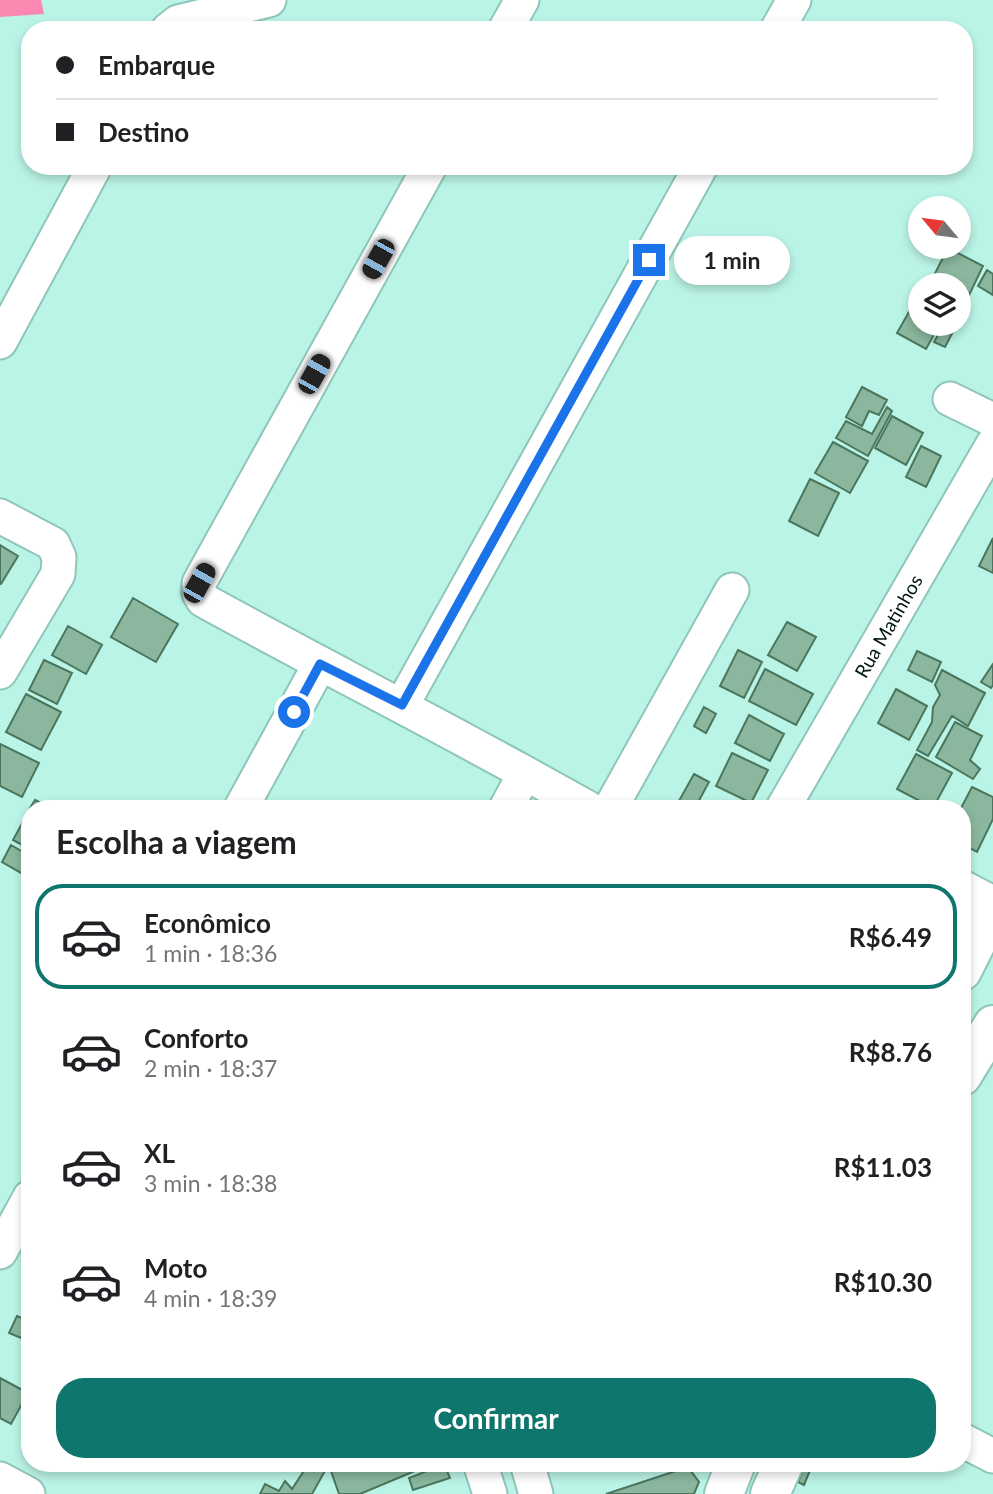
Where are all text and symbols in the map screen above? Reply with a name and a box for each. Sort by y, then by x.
text: Embarque [98,49,215,81]
text: Destino [98,116,189,148]
north arrow [908,196,971,259]
map controls [908,196,971,336]
car [359,236,398,282]
callout: 1 min [674,236,789,284]
route end [633,244,665,276]
text: 1 min [703,246,761,274]
button: layers [908,273,971,336]
car [295,351,334,397]
car [180,560,219,606]
street label: Rua Matinhos [849,570,927,682]
route start [278,696,310,728]
text: Escolha a viagem [56,822,297,861]
icon: car [60,905,123,968]
text: Econômico [144,907,271,939]
text: R$6.49 [849,921,932,953]
text: 1 min · 18:36 [144,939,277,967]
icon: car [60,1020,123,1083]
text: Conforto [144,1022,248,1054]
text: R$8.76 [849,1036,932,1068]
text: 2 min · 18:37 [144,1054,277,1082]
icon: car [60,1135,123,1198]
text: XL [144,1137,175,1169]
text: R$11.03 [834,1151,932,1183]
text: 3 min · 18:38 [144,1169,277,1197]
icon: car [60,1250,123,1313]
text: Moto [144,1252,207,1284]
text: R$10.30 [834,1266,932,1298]
text: 4 min · 18:39 [144,1284,277,1312]
button: Confirmar [56,1378,936,1458]

